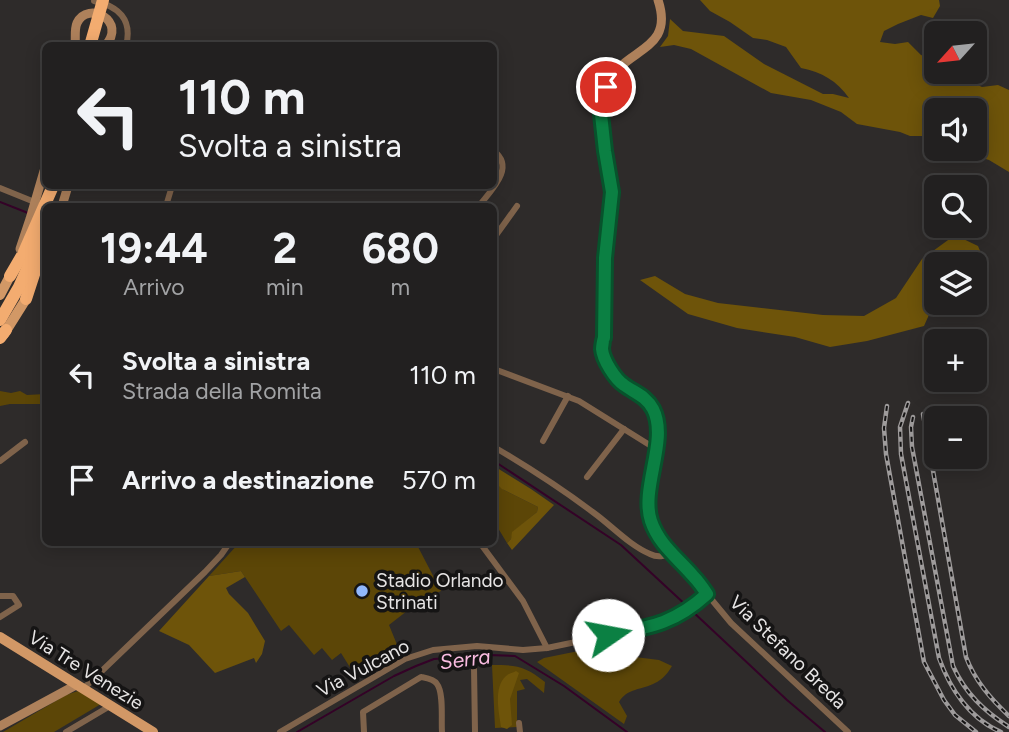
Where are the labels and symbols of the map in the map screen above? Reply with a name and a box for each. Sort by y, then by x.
north arrow [924,21,987,84]
pin [576,57,636,117]
place label: Stadio Orlando Strinati [376,569,504,614]
marker: Stadio Orlando Strinati [354,583,370,599]
street label: Via Stefano Breda [725,590,851,714]
position arrow [571,598,645,672]
street label: Via Tre Venezie [24,626,148,714]
street label: Via Vulcano [313,634,413,702]
water label: Serra [438,643,492,675]

